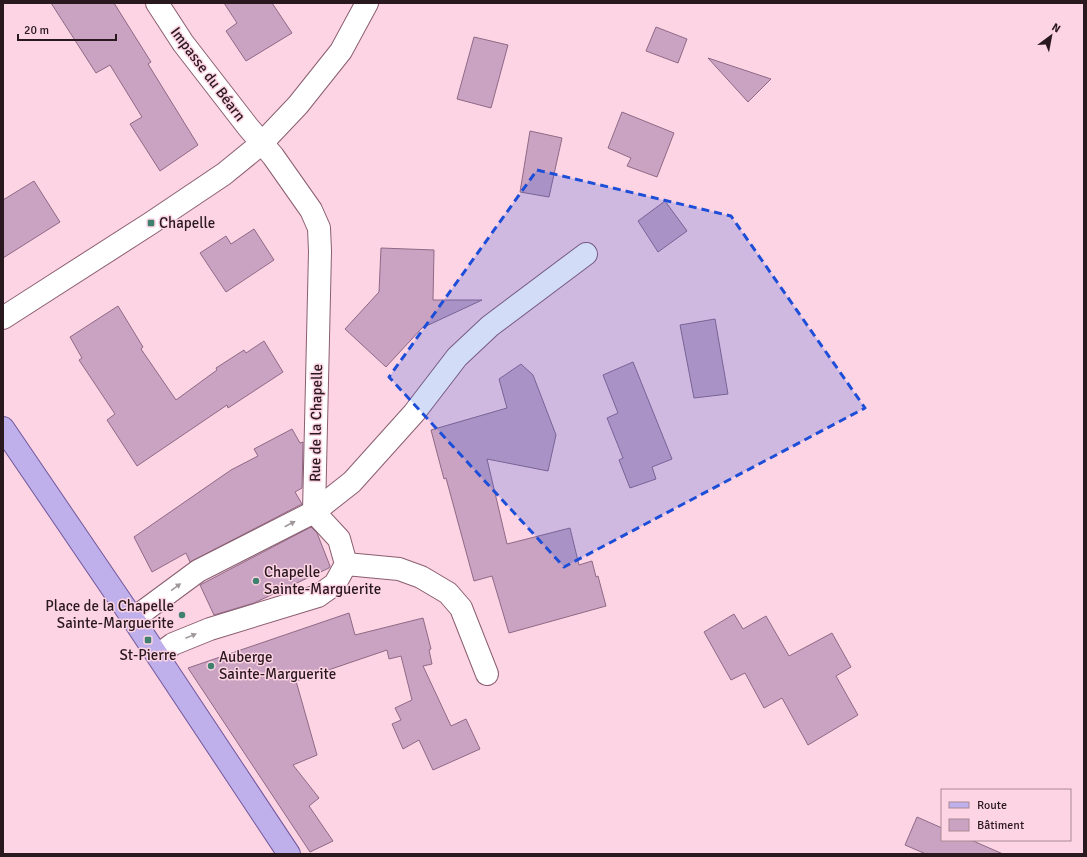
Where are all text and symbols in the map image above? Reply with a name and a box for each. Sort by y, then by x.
scale bar [18,16,116,42]
north arrow [1031,16,1071,56]
text: N [1049,20,1063,35]
text: 20 m [24,23,49,38]
street label: Impasse du Béarn [167,23,249,125]
place label: Chapelle [159,214,215,232]
marker: Chapelle [146,218,156,228]
street label: Rue de la Chapelle [306,364,326,482]
one-way arrow [284,521,295,527]
place label: Chapelle Sainte-Marguerite [264,563,381,598]
marker: Chapelle Sainte-Marguerite [251,576,261,586]
one-way arrow [171,583,182,591]
place label: Place de la Chapelle Sainte-Marguerite [45,597,174,632]
marker: Place de la Chapelle Sainte-Marguerite [177,610,187,620]
one-way arrow [186,633,198,639]
marker: St-Pierre [143,635,153,645]
place label: St-Pierre [119,646,177,664]
place label: Auberge Sainte-Marguerite [219,648,336,683]
marker: Auberge Sainte-Marguerite [206,661,216,671]
legend [941,789,1071,841]
text: Route [977,798,1007,813]
text: Bâtiment [977,818,1024,833]

